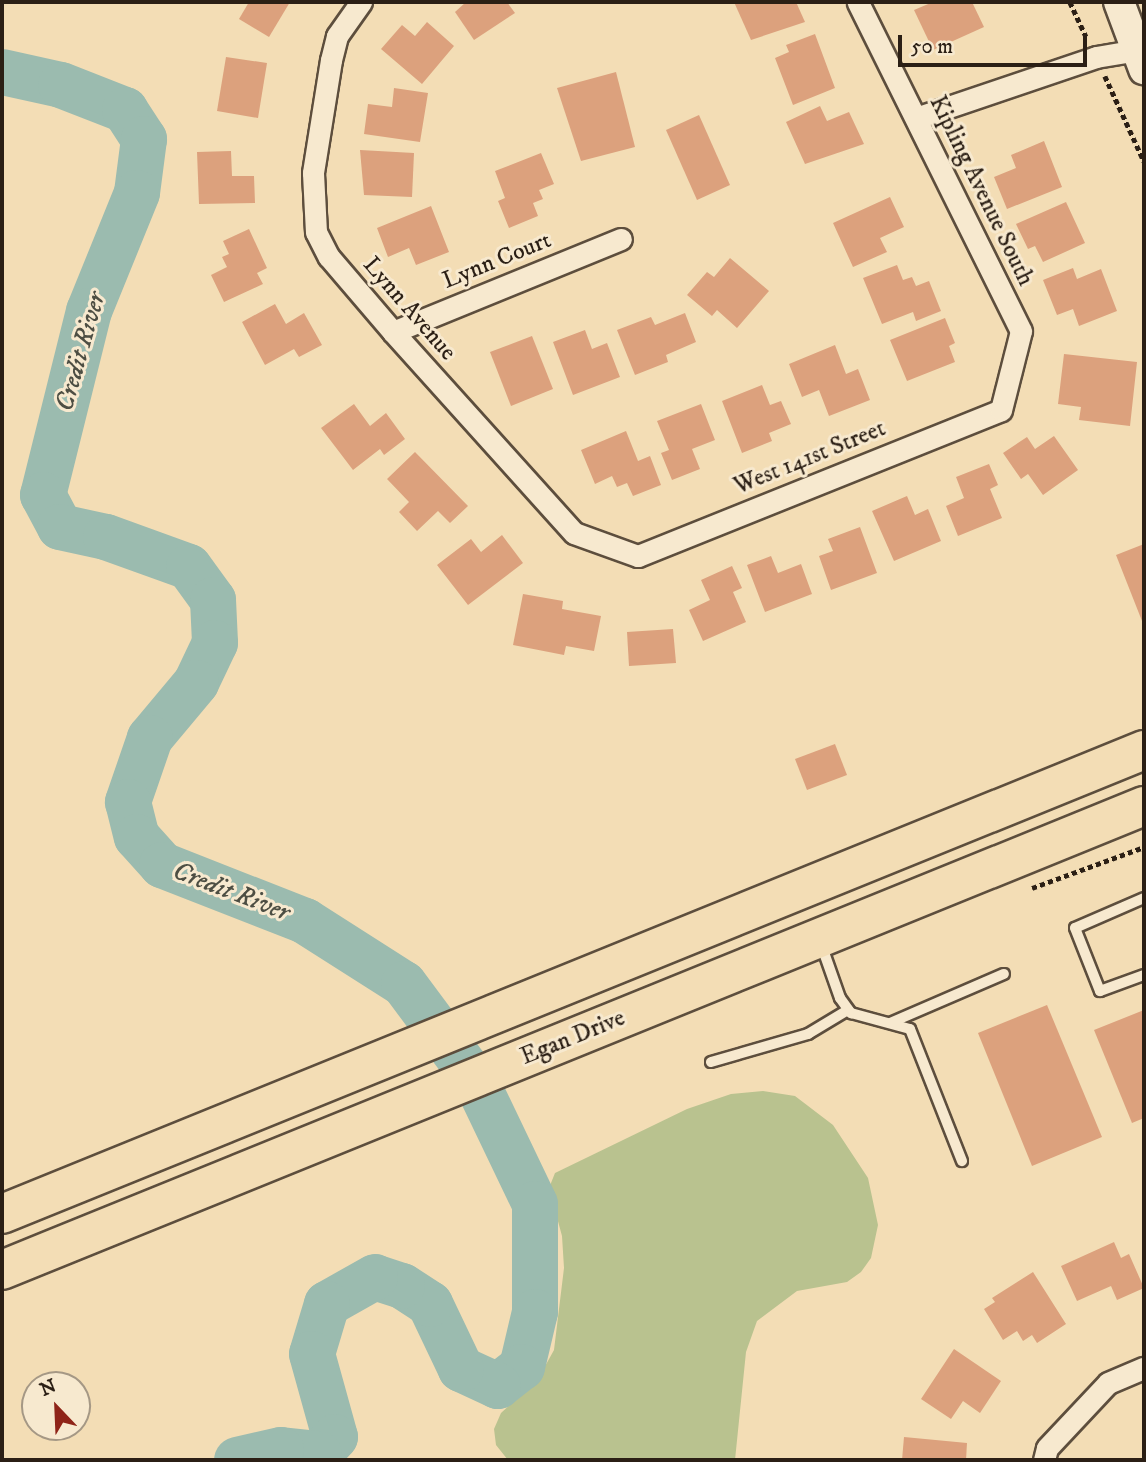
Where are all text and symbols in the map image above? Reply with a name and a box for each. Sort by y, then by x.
scale bar [901,21,1090,65]
text: 50 m [911,34,953,60]
street label: Kipling Avenue South [922,91,1040,291]
street label: Lynn Court [439,226,555,296]
street label: Lynn Avenue [356,251,462,367]
water label: Credit River [49,289,113,415]
street label: West 141st Street [730,415,890,501]
water label: Credit River [168,856,294,928]
street label: Egan Drive [517,1004,629,1072]
north arrow [21,1371,91,1441]
text: N [37,1374,60,1402]

